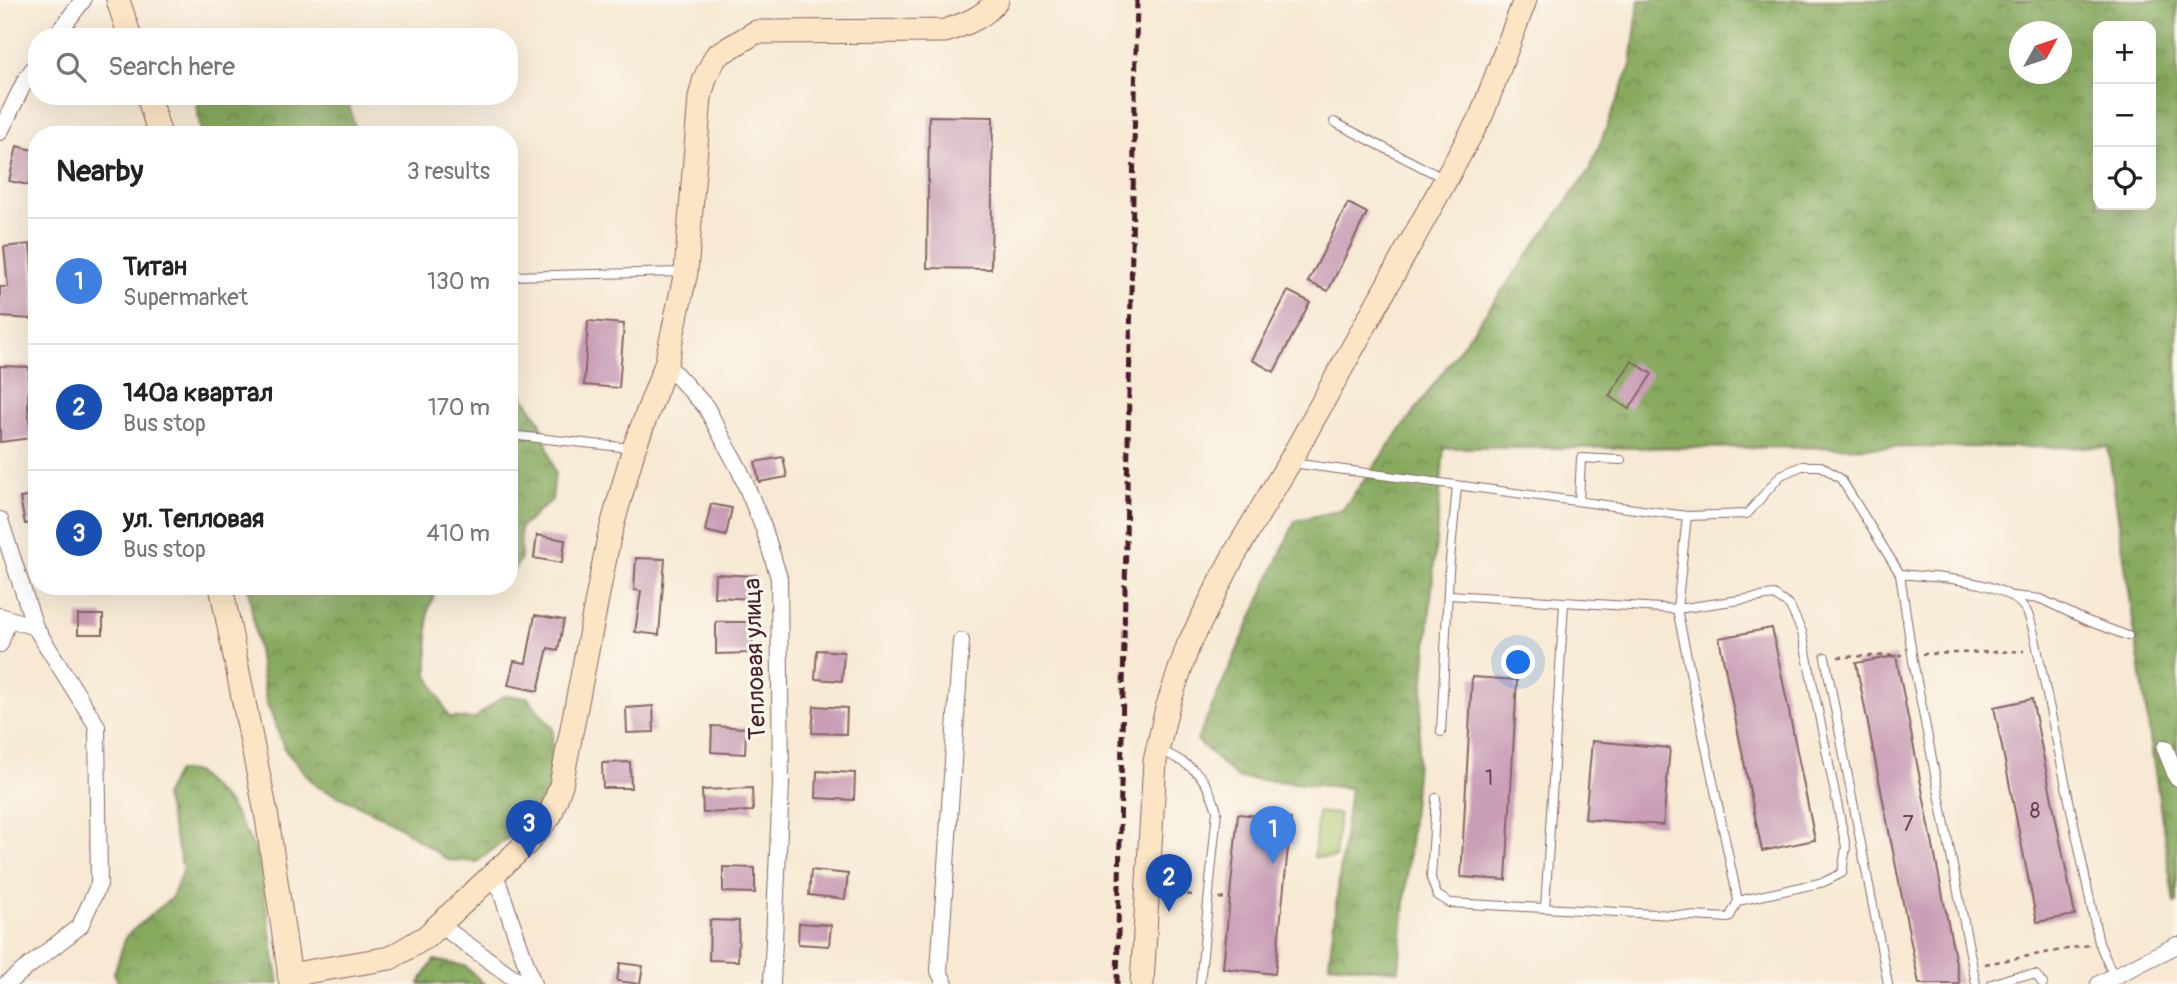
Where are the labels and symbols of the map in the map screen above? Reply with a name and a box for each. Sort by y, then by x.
north arrow [2009,21,2072,84]
street label: Тепловая улица [738,577,772,741]
your location [1501,645,1535,679]
house number: 1 [1485,765,1493,792]
house number: 8 [2030,798,2040,825]
pin: 3 [506,800,552,858]
pin: 1 [1250,806,1296,864]
house number: 7 [1902,811,1914,838]
pin: 2 [1146,854,1192,912]

